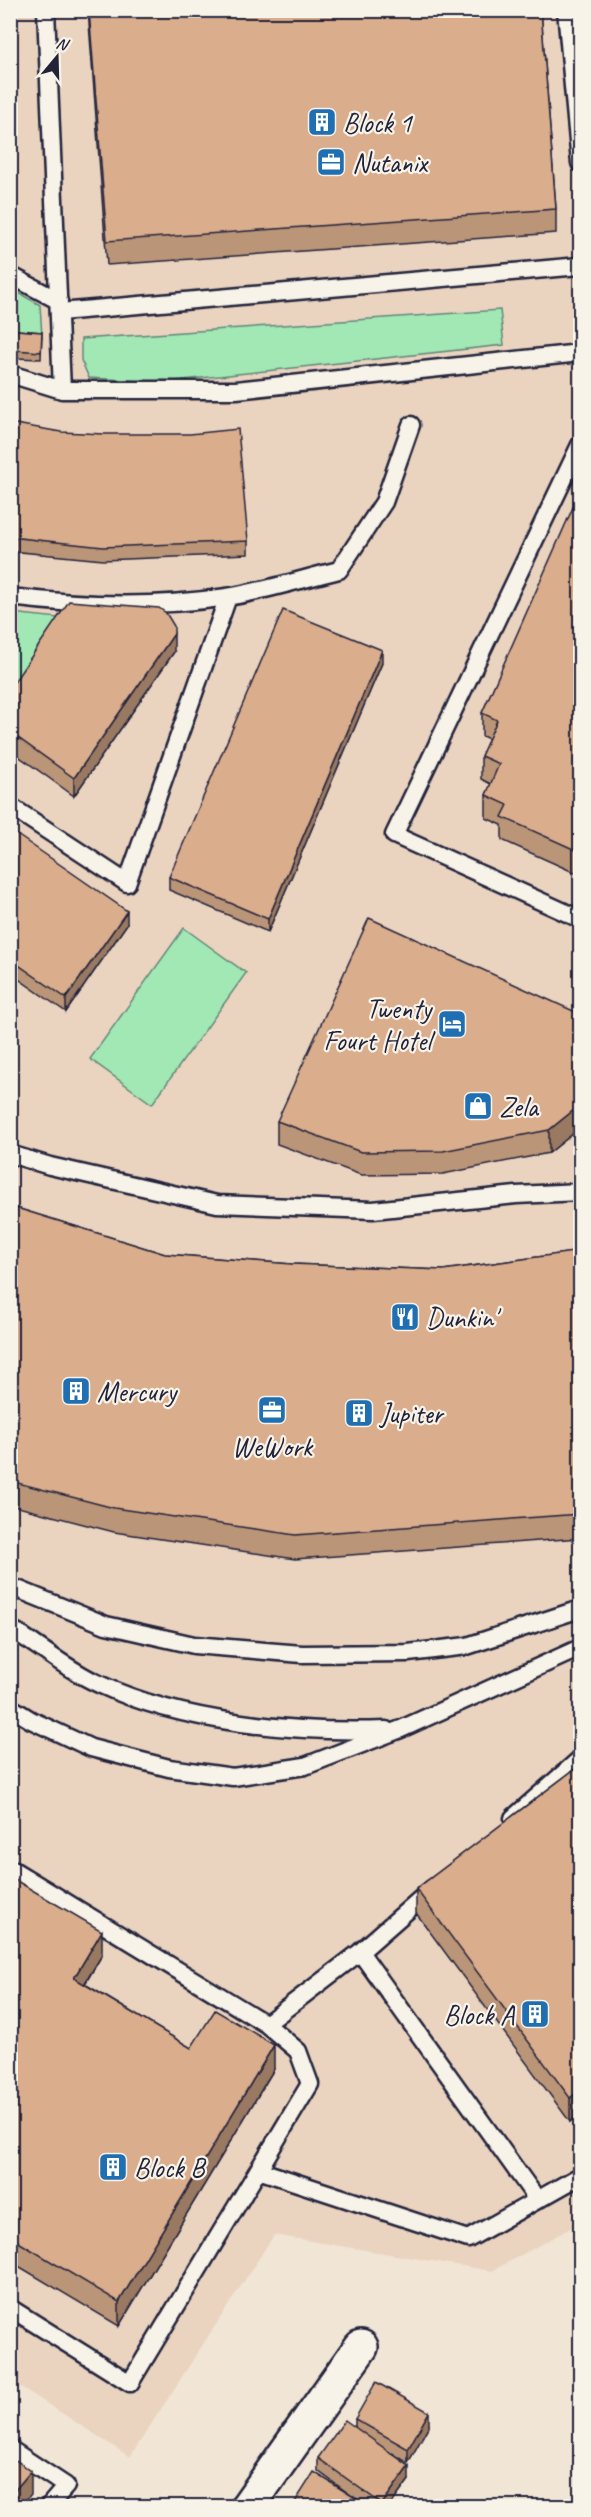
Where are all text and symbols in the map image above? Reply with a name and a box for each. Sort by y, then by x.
north arrow [27,27,87,87]
text: N [54,33,72,56]
place label: Block 1 [343,105,413,140]
building icon: Block 1 [306,106,338,138]
place label: Nutanix [352,145,429,180]
office icon: Nutanix [315,146,347,178]
place label: Twenty Fourt Hotel [323,991,436,1058]
hotel icon: Twenty Fourt Hotel [436,1008,468,1040]
place label: Zela [499,1089,540,1124]
shop icon: Zela [462,1090,494,1122]
place label: Dunkin' [426,1300,502,1335]
restaurant icon: Dunkin' [389,1301,421,1333]
place label: Mercury [97,1374,179,1409]
building icon: Mercury [60,1375,92,1407]
office icon: WeWork [256,1394,288,1426]
place label: Jupiter [378,1396,445,1431]
building icon: Jupiter [343,1397,375,1429]
place label: WeWork [232,1429,314,1464]
place label: Block A [444,1997,516,2032]
building icon: Block A [519,1998,551,2030]
place label: Block B [134,2150,207,2185]
building icon: Block B [97,2151,129,2183]

